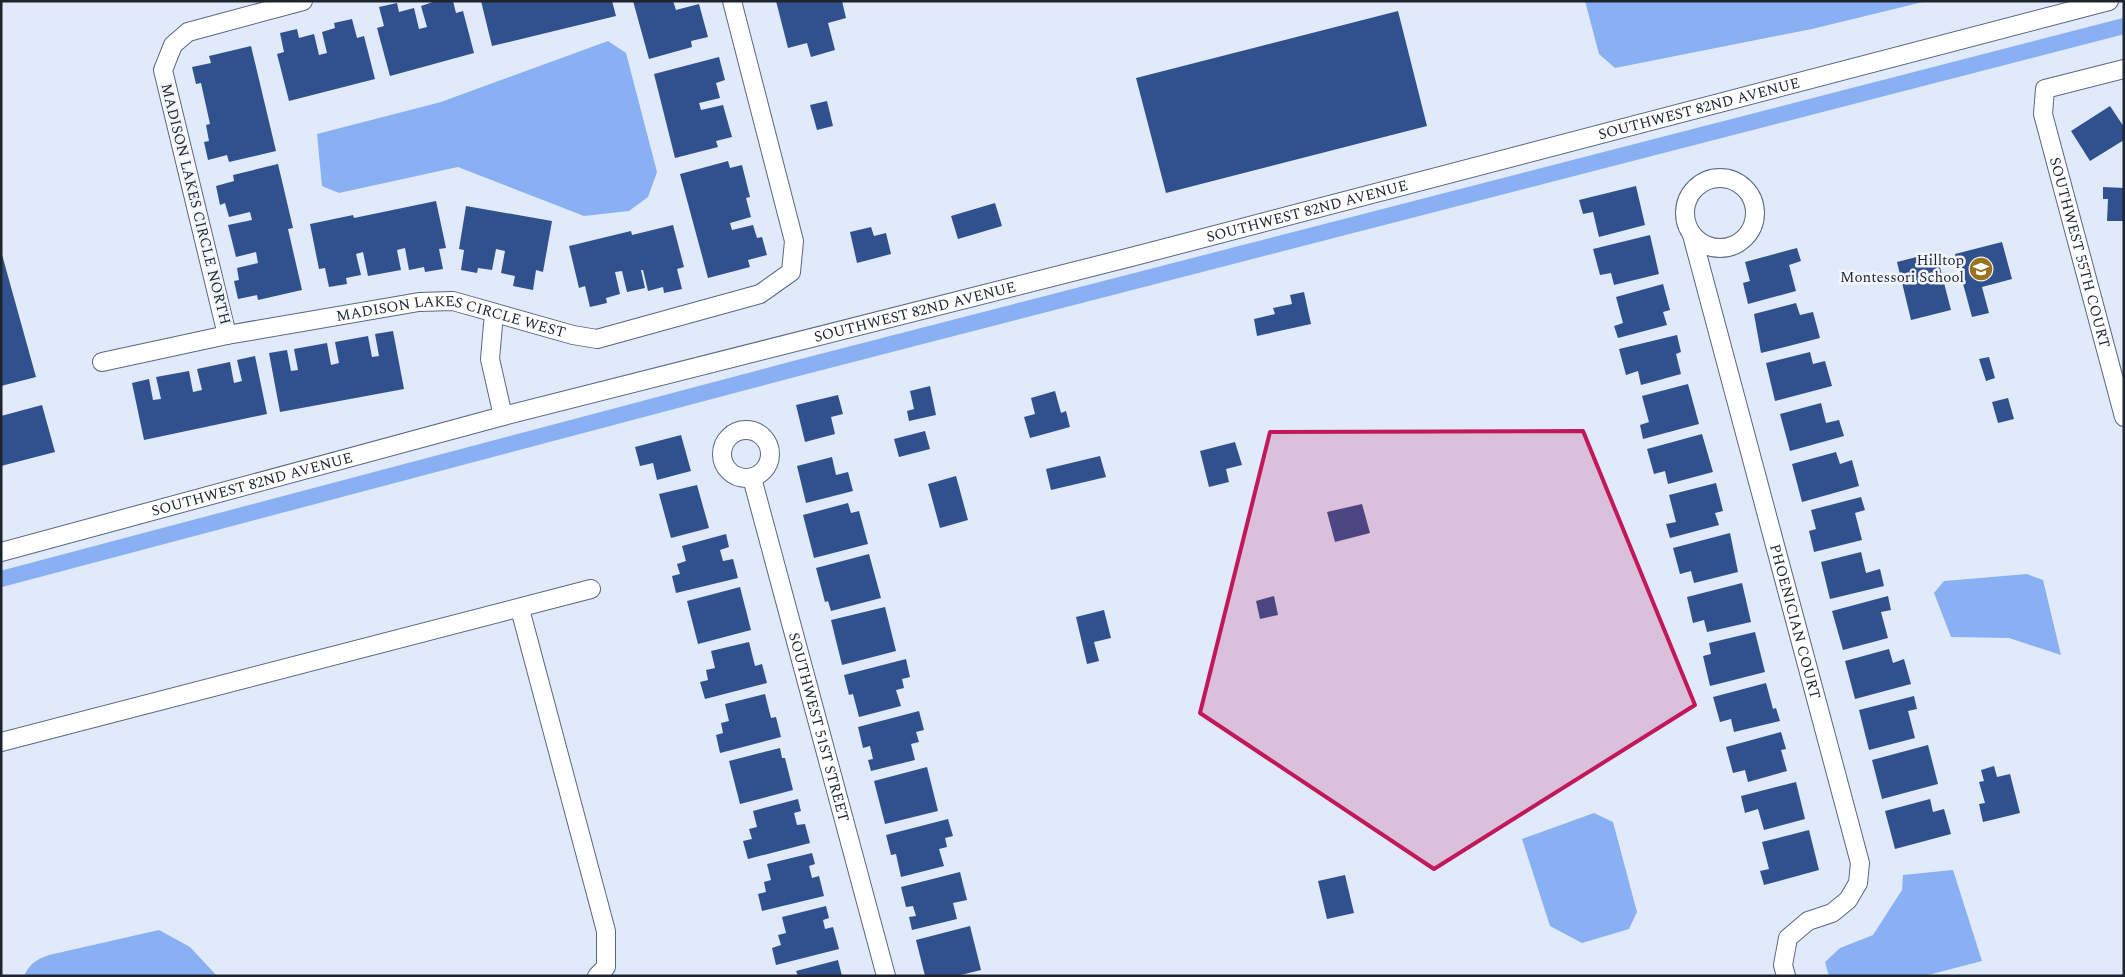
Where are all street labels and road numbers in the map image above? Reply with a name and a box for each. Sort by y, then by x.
street label: SOUTHWEST 82ND AVENUE [1596,71,1802,146]
street label: MADISON LAKES CIRCLE NORTH [154,81,237,327]
street label: SOUTHWEST 55TH COURT [2043,155,2116,351]
street label: SOUTHWEST 82ND AVENUE [1204,174,1411,249]
street label: SOUTHWEST 82ND AVENUE [812,276,1018,349]
street label: MADISON LAKES CIRCLE WEST [334,290,568,344]
street label: SOUTHWEST 82ND AVENUE [149,446,355,523]
street label: PHOENICIAN COURT [1763,541,1827,702]
street label: SOUTHWEST 51ST STREET [782,630,855,825]

